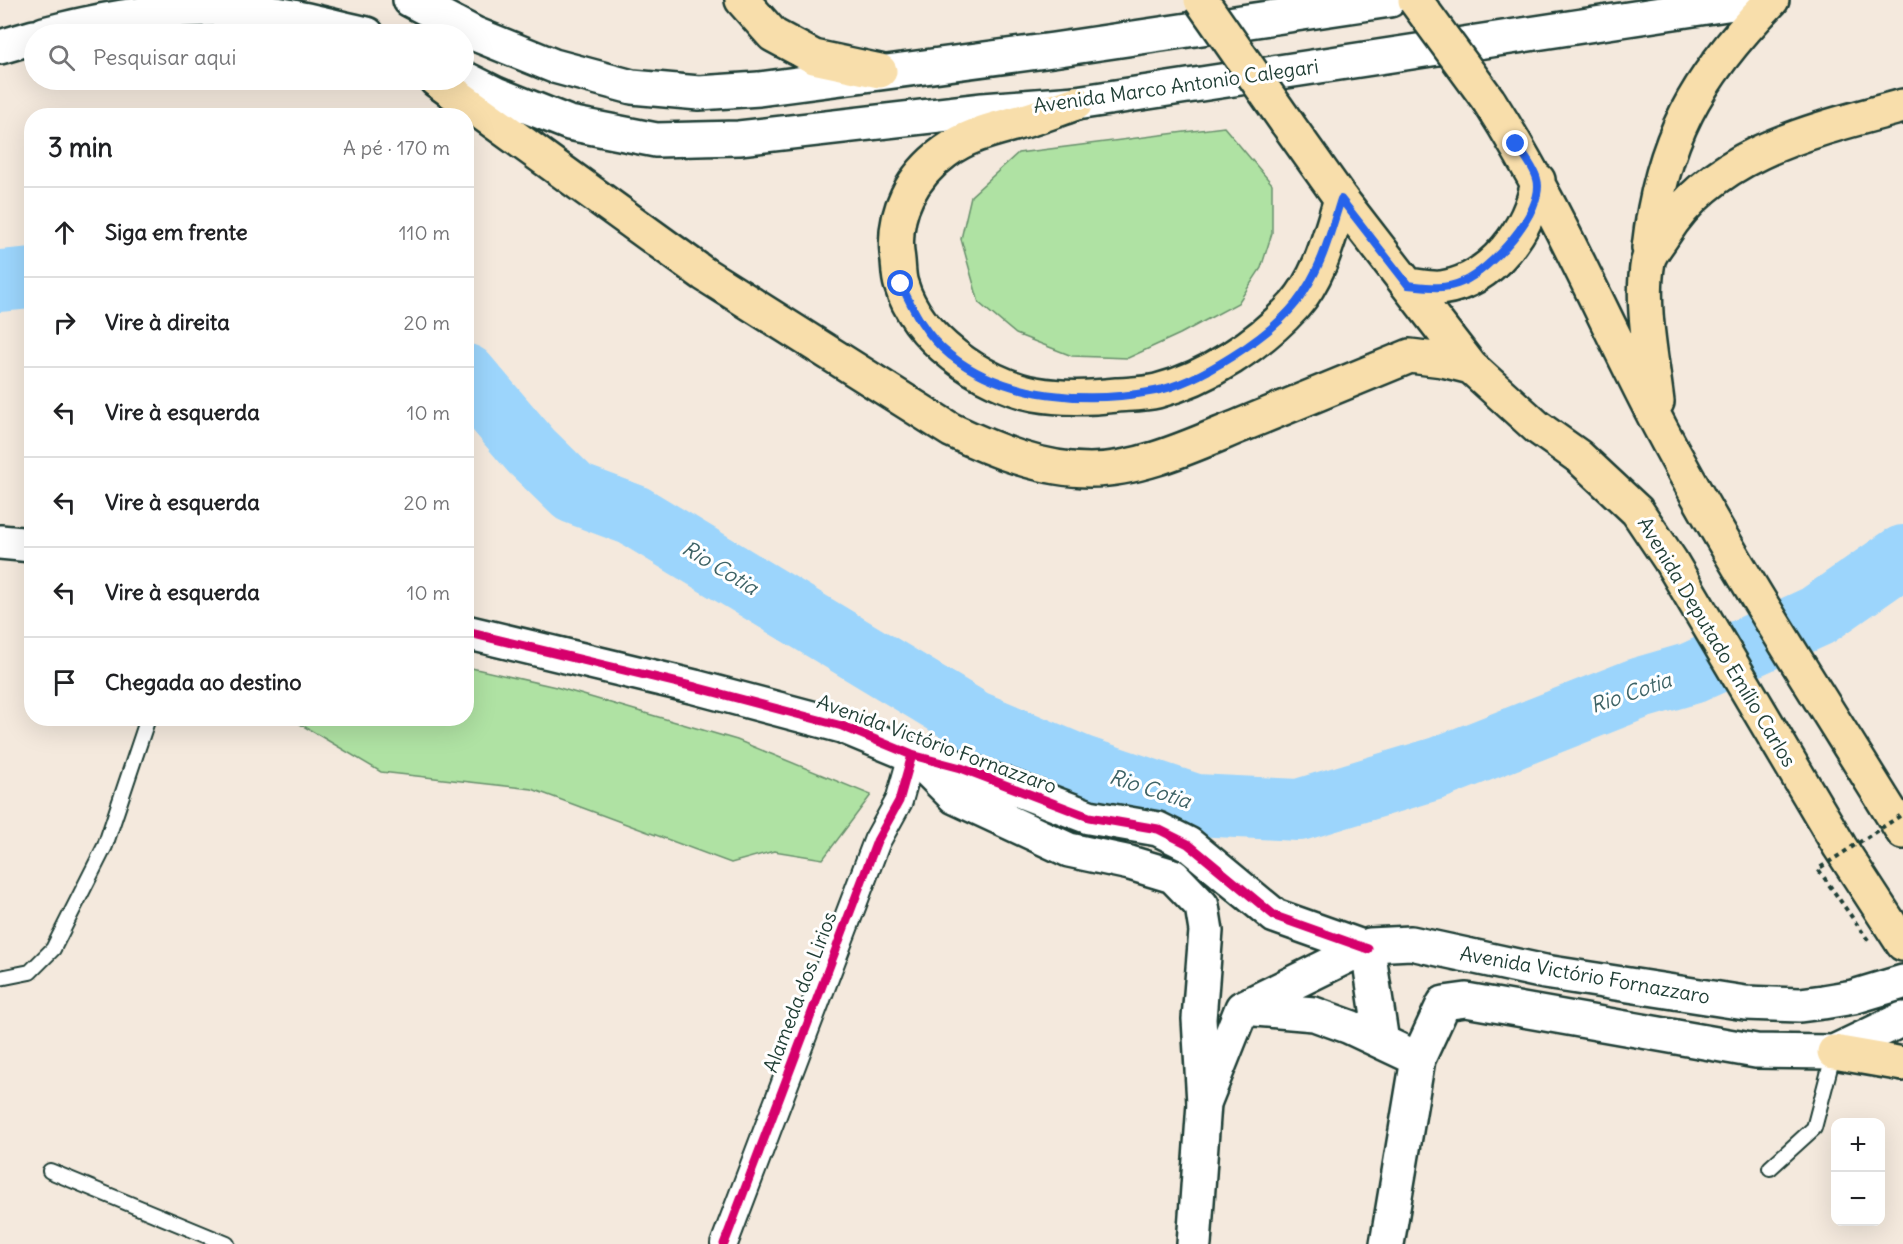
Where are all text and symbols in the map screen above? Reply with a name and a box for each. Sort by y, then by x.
search box [24,24,474,90]
icon: search [45,41,78,74]
text: Pesquisar aqui [93,43,236,71]
street label: Avenida Marco Antonio Calegari [1032,53,1320,118]
route end [1502,130,1528,156]
text: 3 min [48,131,113,164]
text: A pé · 170 m [343,135,450,160]
icon: ahead [48,216,81,249]
text: Siga em frente [105,218,248,246]
text: 110 m [399,220,450,245]
route start [887,270,913,296]
icon: right [48,306,81,339]
text: Vire à direita [105,308,230,336]
text: 20 m [404,310,450,335]
icon: left [48,396,81,429]
text: Vire à esquerda [105,398,260,426]
text: 10 m [407,400,450,425]
icon: left [48,486,81,519]
text: Vire à esquerda [105,488,260,516]
text: 20 m [404,490,450,515]
street label: Avenida Deputado Emílio Carlos [1633,512,1802,771]
water label: Rio Cotia [677,534,764,601]
icon: left [48,576,81,609]
text: Vire à esquerda [105,578,260,606]
text: 10 m [407,580,450,605]
icon: arrive [48,666,81,699]
water label: Rio Cotia [1587,666,1676,719]
text: Chegada ao destino [105,668,302,696]
street label: Avenida Victório Fornazzaro [814,688,1061,799]
water label: Rio Cotia [1106,763,1195,815]
street label: Alameda dos Lirios [757,908,842,1076]
street label: Avenida Victório Fornazzaro [1458,940,1712,1009]
map controls [1831,1118,1885,1226]
button: + [1831,1118,1885,1172]
button: − [1831,1172,1885,1226]

